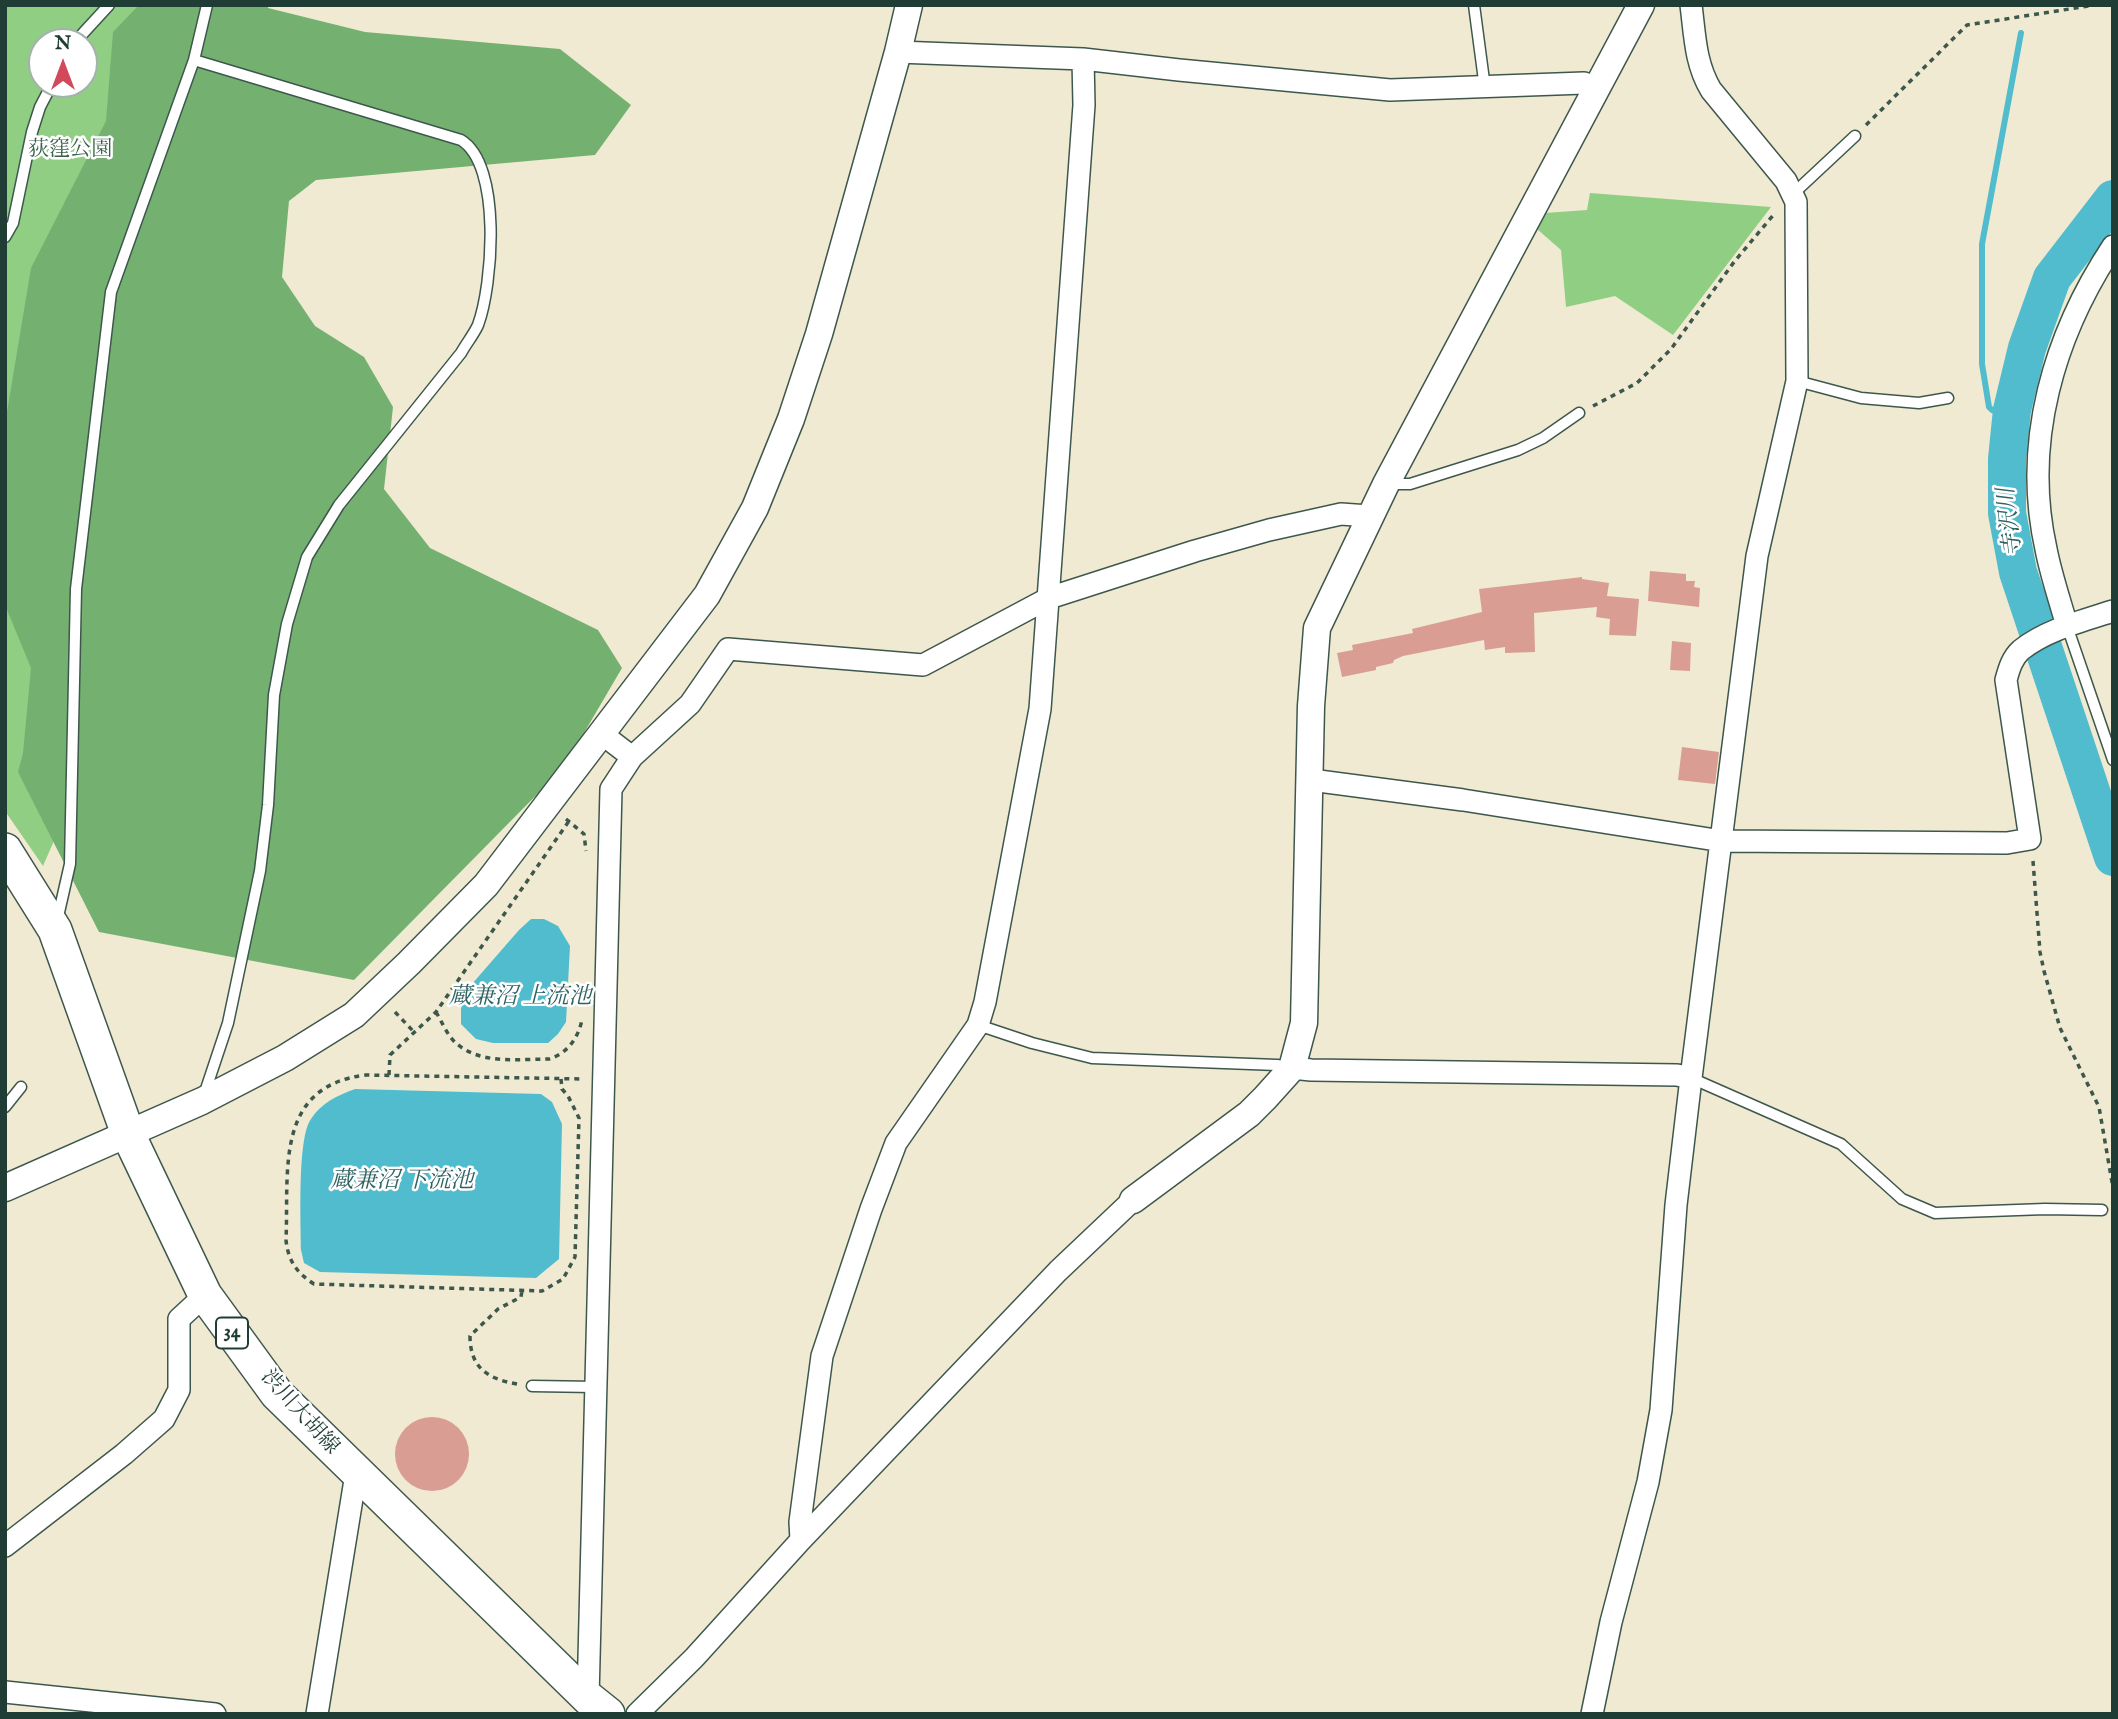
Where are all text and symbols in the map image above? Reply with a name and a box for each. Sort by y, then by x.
north arrow [28,28,98,98]
text: N [55,32,71,56]
park label: 荻窪公園 [28,138,112,164]
water label: 寺沢川 [1994,486,2030,558]
water label: 蔵兼沼 上流池 [449,984,591,1012]
water label: 蔵兼沼 下流池 [331,1168,473,1196]
road number: 34 [216,1317,248,1348]
street label: 渋川大胡線 [255,1366,343,1460]

